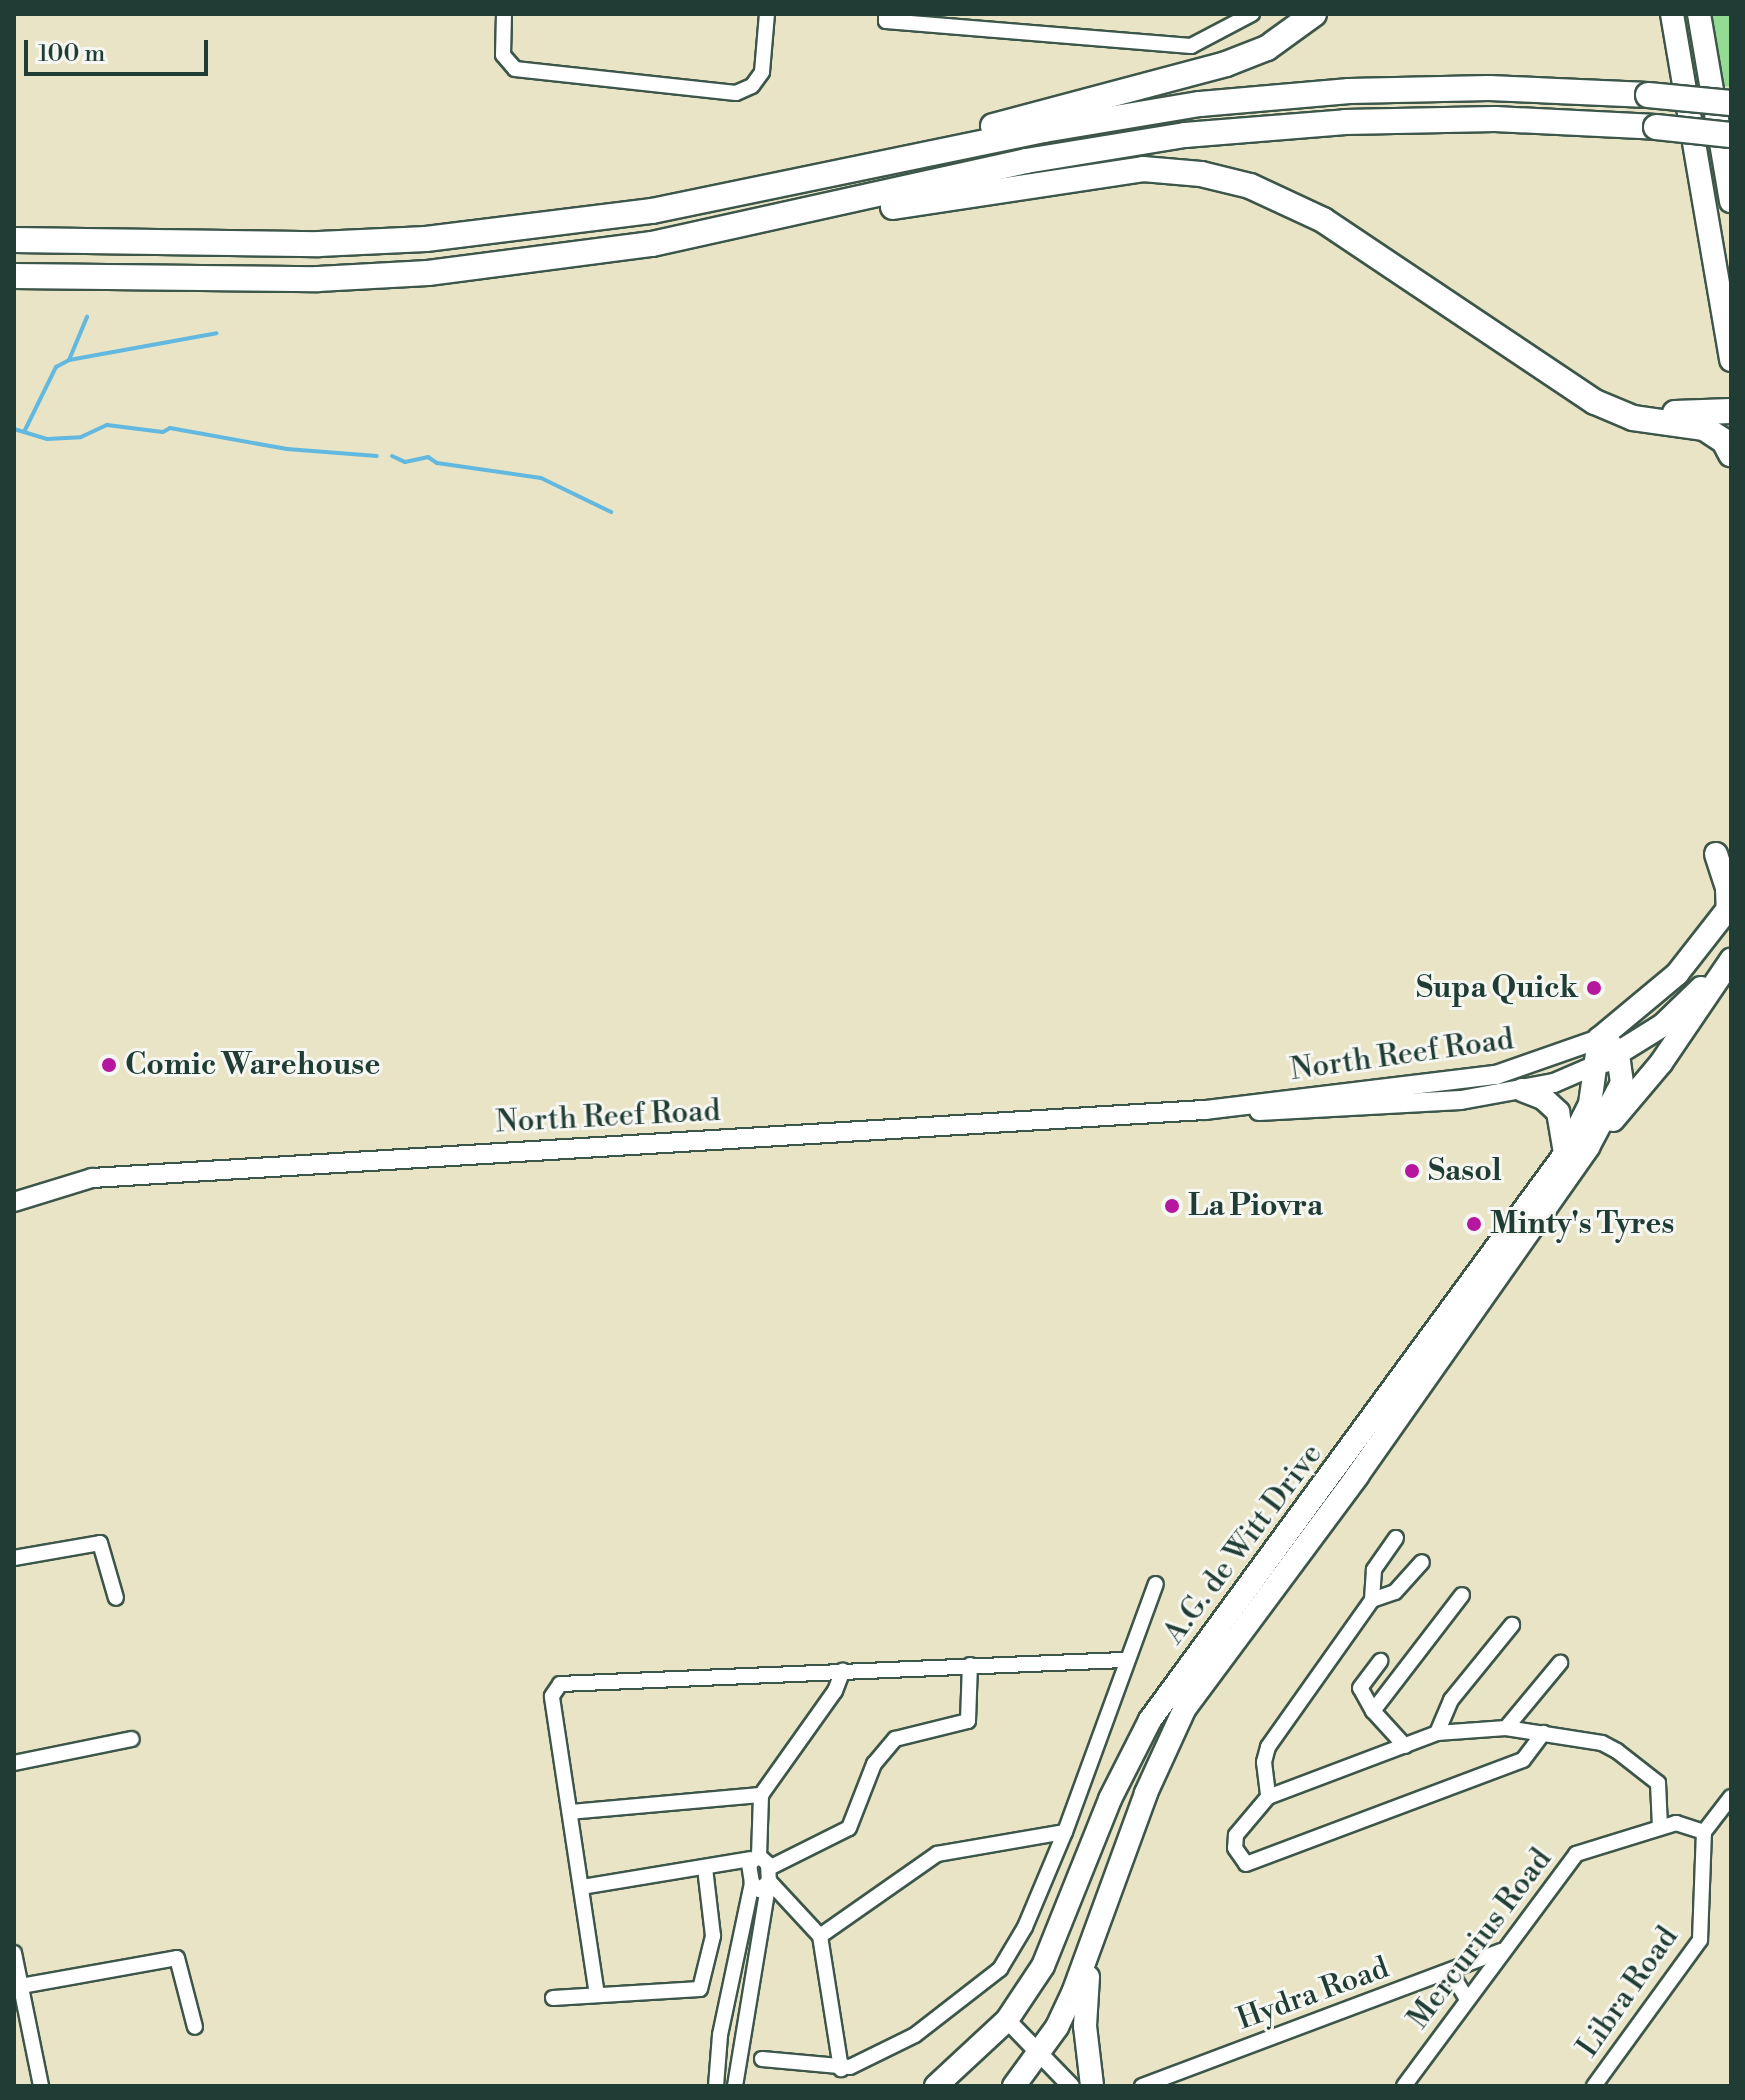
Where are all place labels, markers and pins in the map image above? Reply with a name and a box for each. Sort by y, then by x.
place label: Supa Quick [1416,970,1578,1006]
marker: Supa Quick [1585,979,1603,997]
place label: Comic Warehouse [125,1047,380,1083]
marker: Comic Warehouse [100,1056,118,1074]
place label: Sasol [1428,1153,1502,1189]
marker: Sasol [1403,1162,1421,1180]
place label: La Piovra [1188,1188,1323,1224]
marker: La Piovra [1163,1197,1181,1215]
place label: Minty's Tyres [1490,1206,1674,1242]
marker: Minty's Tyres [1465,1215,1483,1233]

